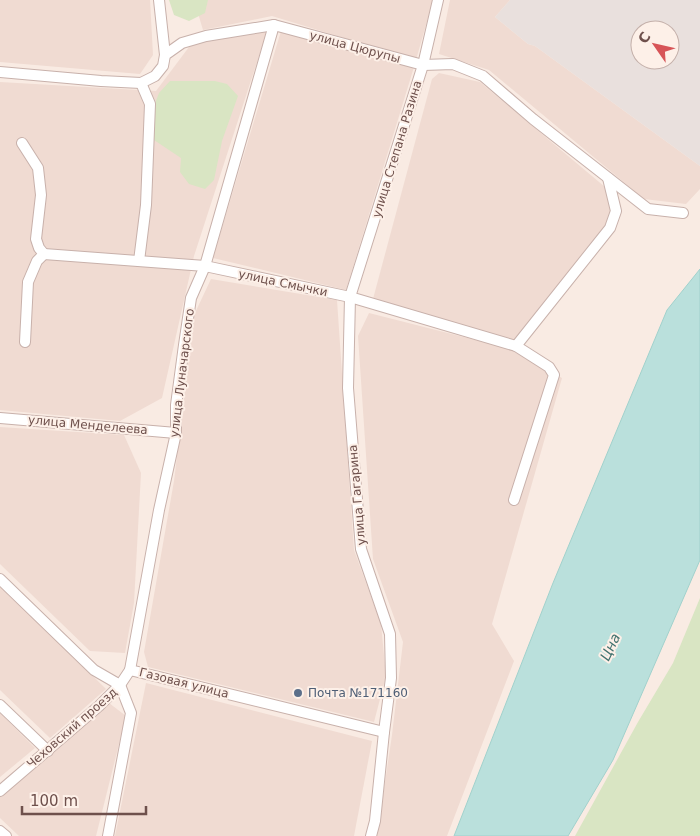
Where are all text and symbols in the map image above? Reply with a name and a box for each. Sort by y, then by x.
north arrow [630,20,680,70]
street label: улица Цюрупы [308,28,402,66]
text: С [635,29,654,46]
street label: улица Степана Разина [369,79,425,219]
street label: улица Смычки [237,267,329,299]
street label: улица Луначарского [167,308,197,438]
street label: улица Менделеева [28,413,148,437]
street label: улица Гагарина [346,444,368,546]
water label: Цна [597,631,623,663]
street label: Газовая улица [138,665,230,701]
street label: Чеховский проезд [24,685,120,771]
place label: Почта №171160 [308,686,408,700]
marker: Почта №171160 [292,687,304,699]
scale bar [22,784,146,816]
text: 100 m [30,792,78,810]

